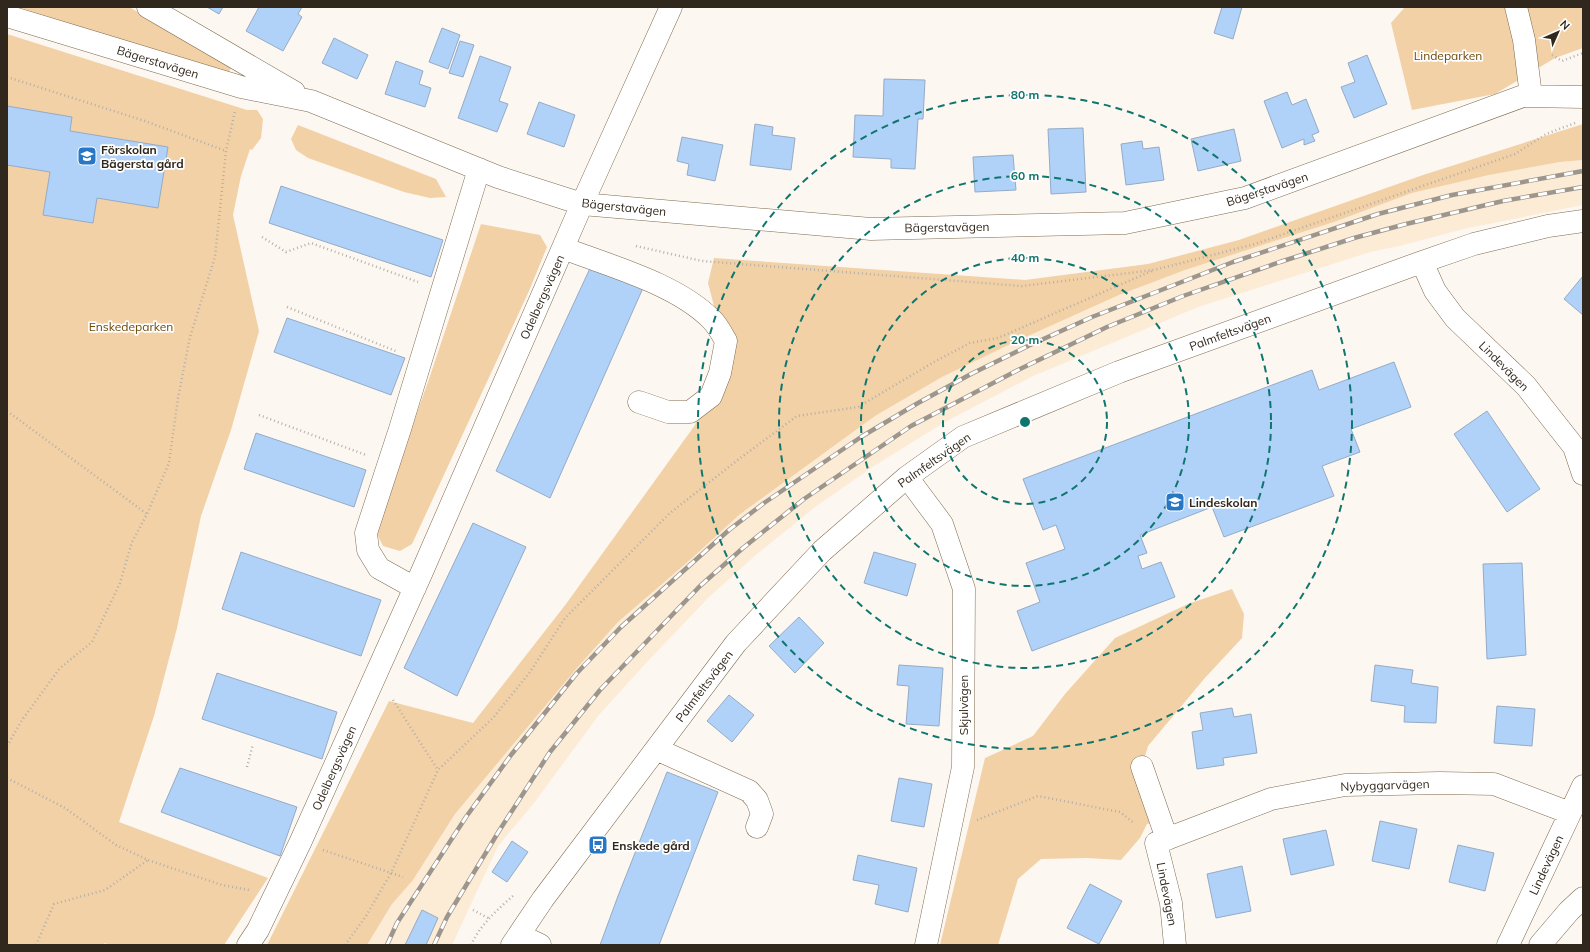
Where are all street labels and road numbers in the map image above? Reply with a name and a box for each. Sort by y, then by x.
street label: Bägerstavägen [115,42,201,82]
street label: Bägerstavägen [1224,169,1310,209]
street label: Bägerstavägen [581,195,667,219]
street label: Bägerstavägen [904,219,990,235]
street label: Odelbergsvägen [517,252,567,342]
street label: Palmfeltsvägen [1187,310,1273,354]
street label: Lindevägen [1476,338,1532,394]
street label: Palmfeltsvägen [895,429,973,491]
street label: Palmfeltsvägen [672,647,736,725]
street label: Skjulvägen [956,675,971,735]
street label: Odelbergsvägen [309,723,359,813]
street label: Nybyggarvägen [1340,776,1430,794]
street label: Lindevägen [1526,833,1566,897]
street label: Lindevägen [1153,861,1181,927]

